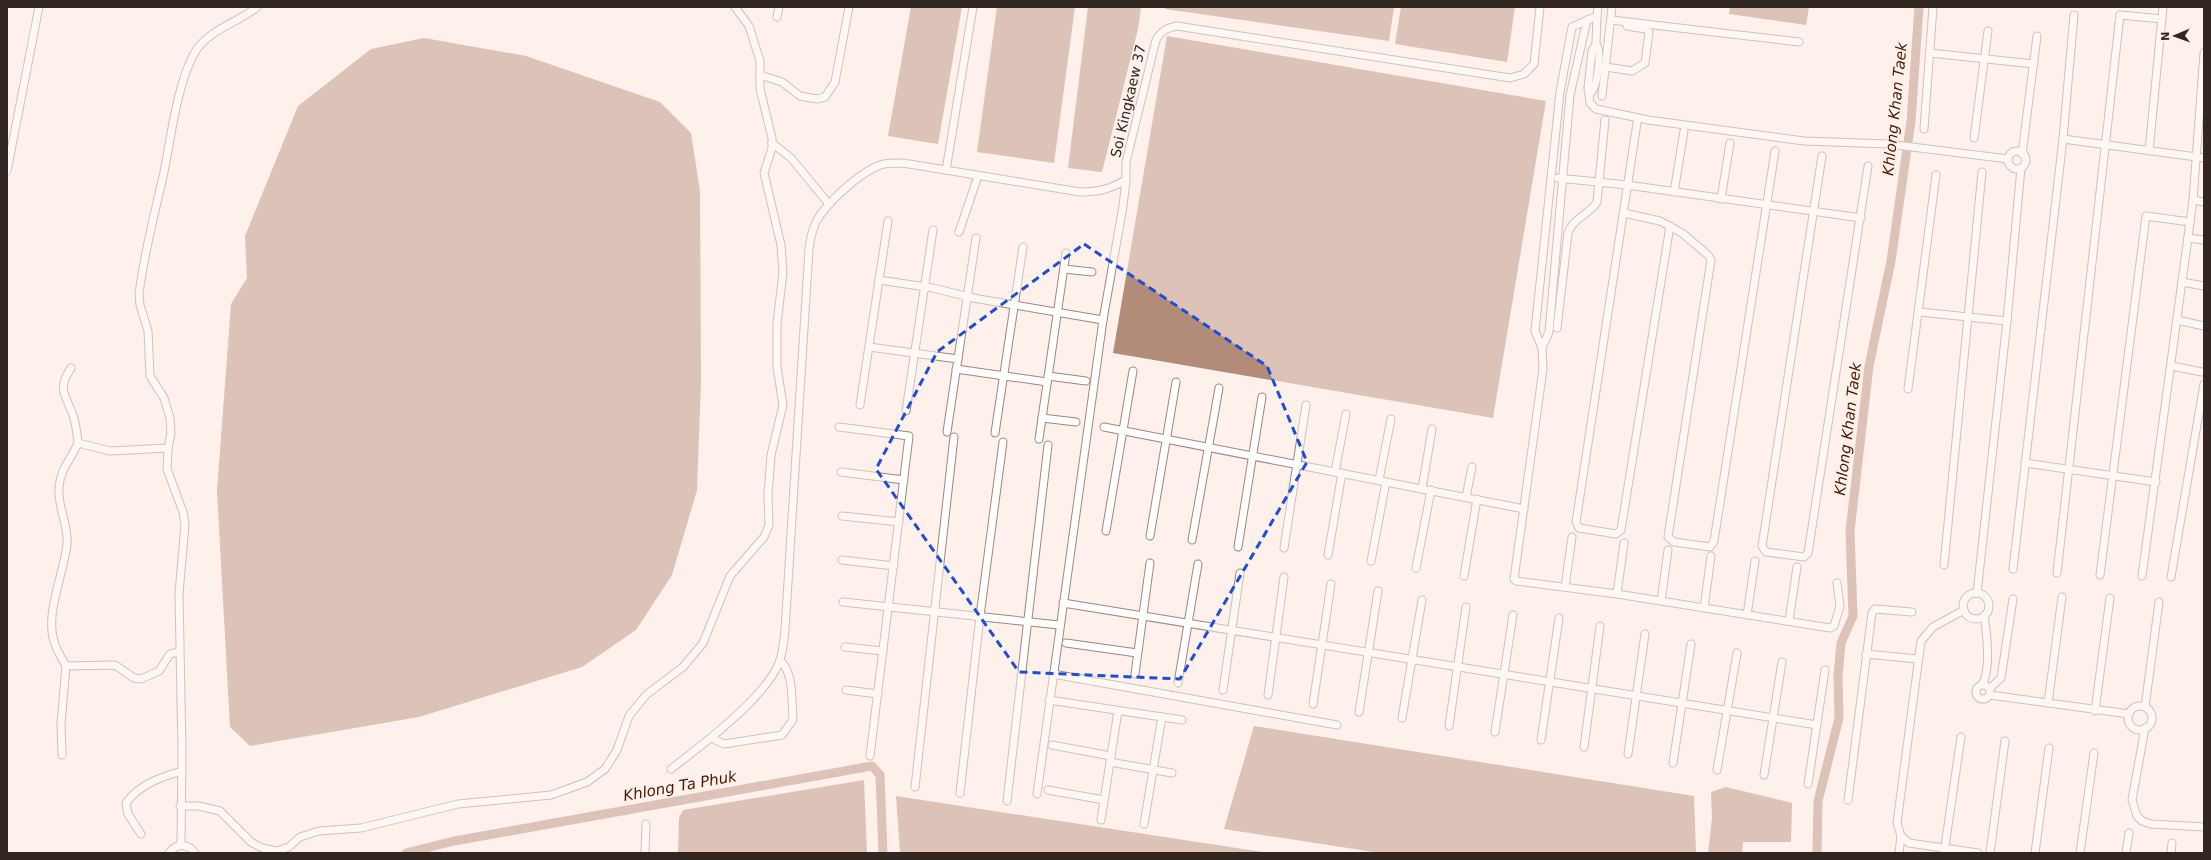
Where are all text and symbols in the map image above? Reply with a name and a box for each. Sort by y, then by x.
north arrow [2155,16,2195,56]
text: N [2159,31,2172,41]
water label: Khlong Khan Taek [1879,40,1911,177]
street label: Soi Kingkaew 37 [1107,43,1149,159]
water label: Khlong Khan Taek [1831,360,1865,497]
water label: Khlong Ta Phuk [622,767,739,805]

